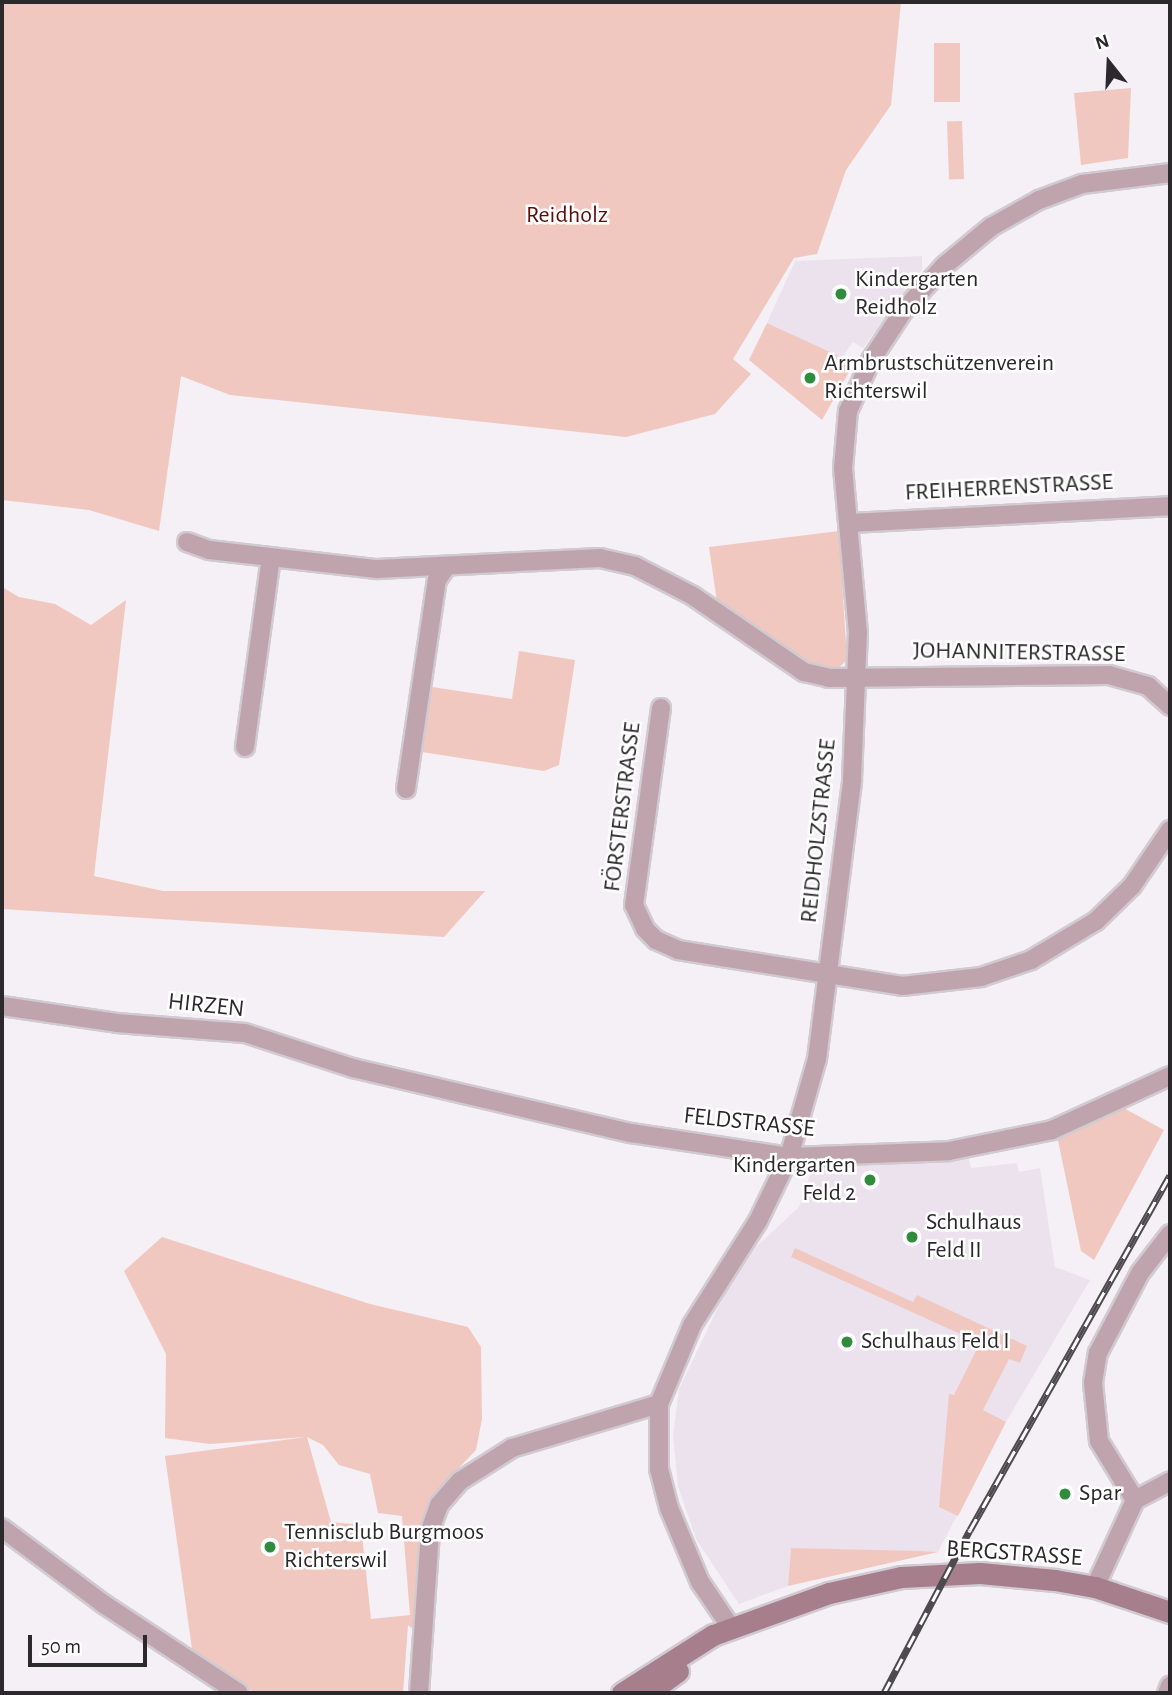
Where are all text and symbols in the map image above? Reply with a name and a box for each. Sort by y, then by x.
north arrow [1074,28,1144,98]
text: N [1093,31,1112,54]
park label: Reidholz [526,202,608,230]
place label: Kindergarten Reidholz [855,266,978,322]
marker: Kindergarten Reidholz [833,286,849,302]
place label: Armbrustschützenverein Richterswil [824,350,1054,406]
marker: Armbrustschützenverein Richterswil [802,370,818,386]
street label: FREIHERRENSTRASSE [904,468,1114,508]
street label: JOHANNITERSTRASSE [913,637,1125,669]
street label: FÖRSTERSTRASSE [598,721,648,893]
street label: REIDHOLZSTRASSE [795,738,843,924]
street label: HIRZEN [166,988,246,1024]
street label: FELDSTRASSE [682,1102,816,1144]
place label: Kindergarten Feld 2 [733,1152,856,1208]
marker: Kindergarten Feld 2 [862,1172,878,1188]
place label: Schulhaus Feld II [926,1209,1021,1265]
marker: Schulhaus Feld II [904,1229,920,1245]
place label: Schulhaus Feld I [861,1328,1010,1356]
marker: Schulhaus Feld I [839,1334,855,1350]
place label: Spar [1079,1480,1121,1508]
marker: Spar [1057,1486,1073,1502]
place label: Tennisclub Burgmoos Richterswil [284,1519,484,1575]
street label: BERGSTRASSE [945,1535,1083,1573]
marker: Tennisclub Burgmoos Richterswil [262,1539,278,1555]
scale bar [32,1622,150,1666]
text: 50 m [41,1636,81,1657]

